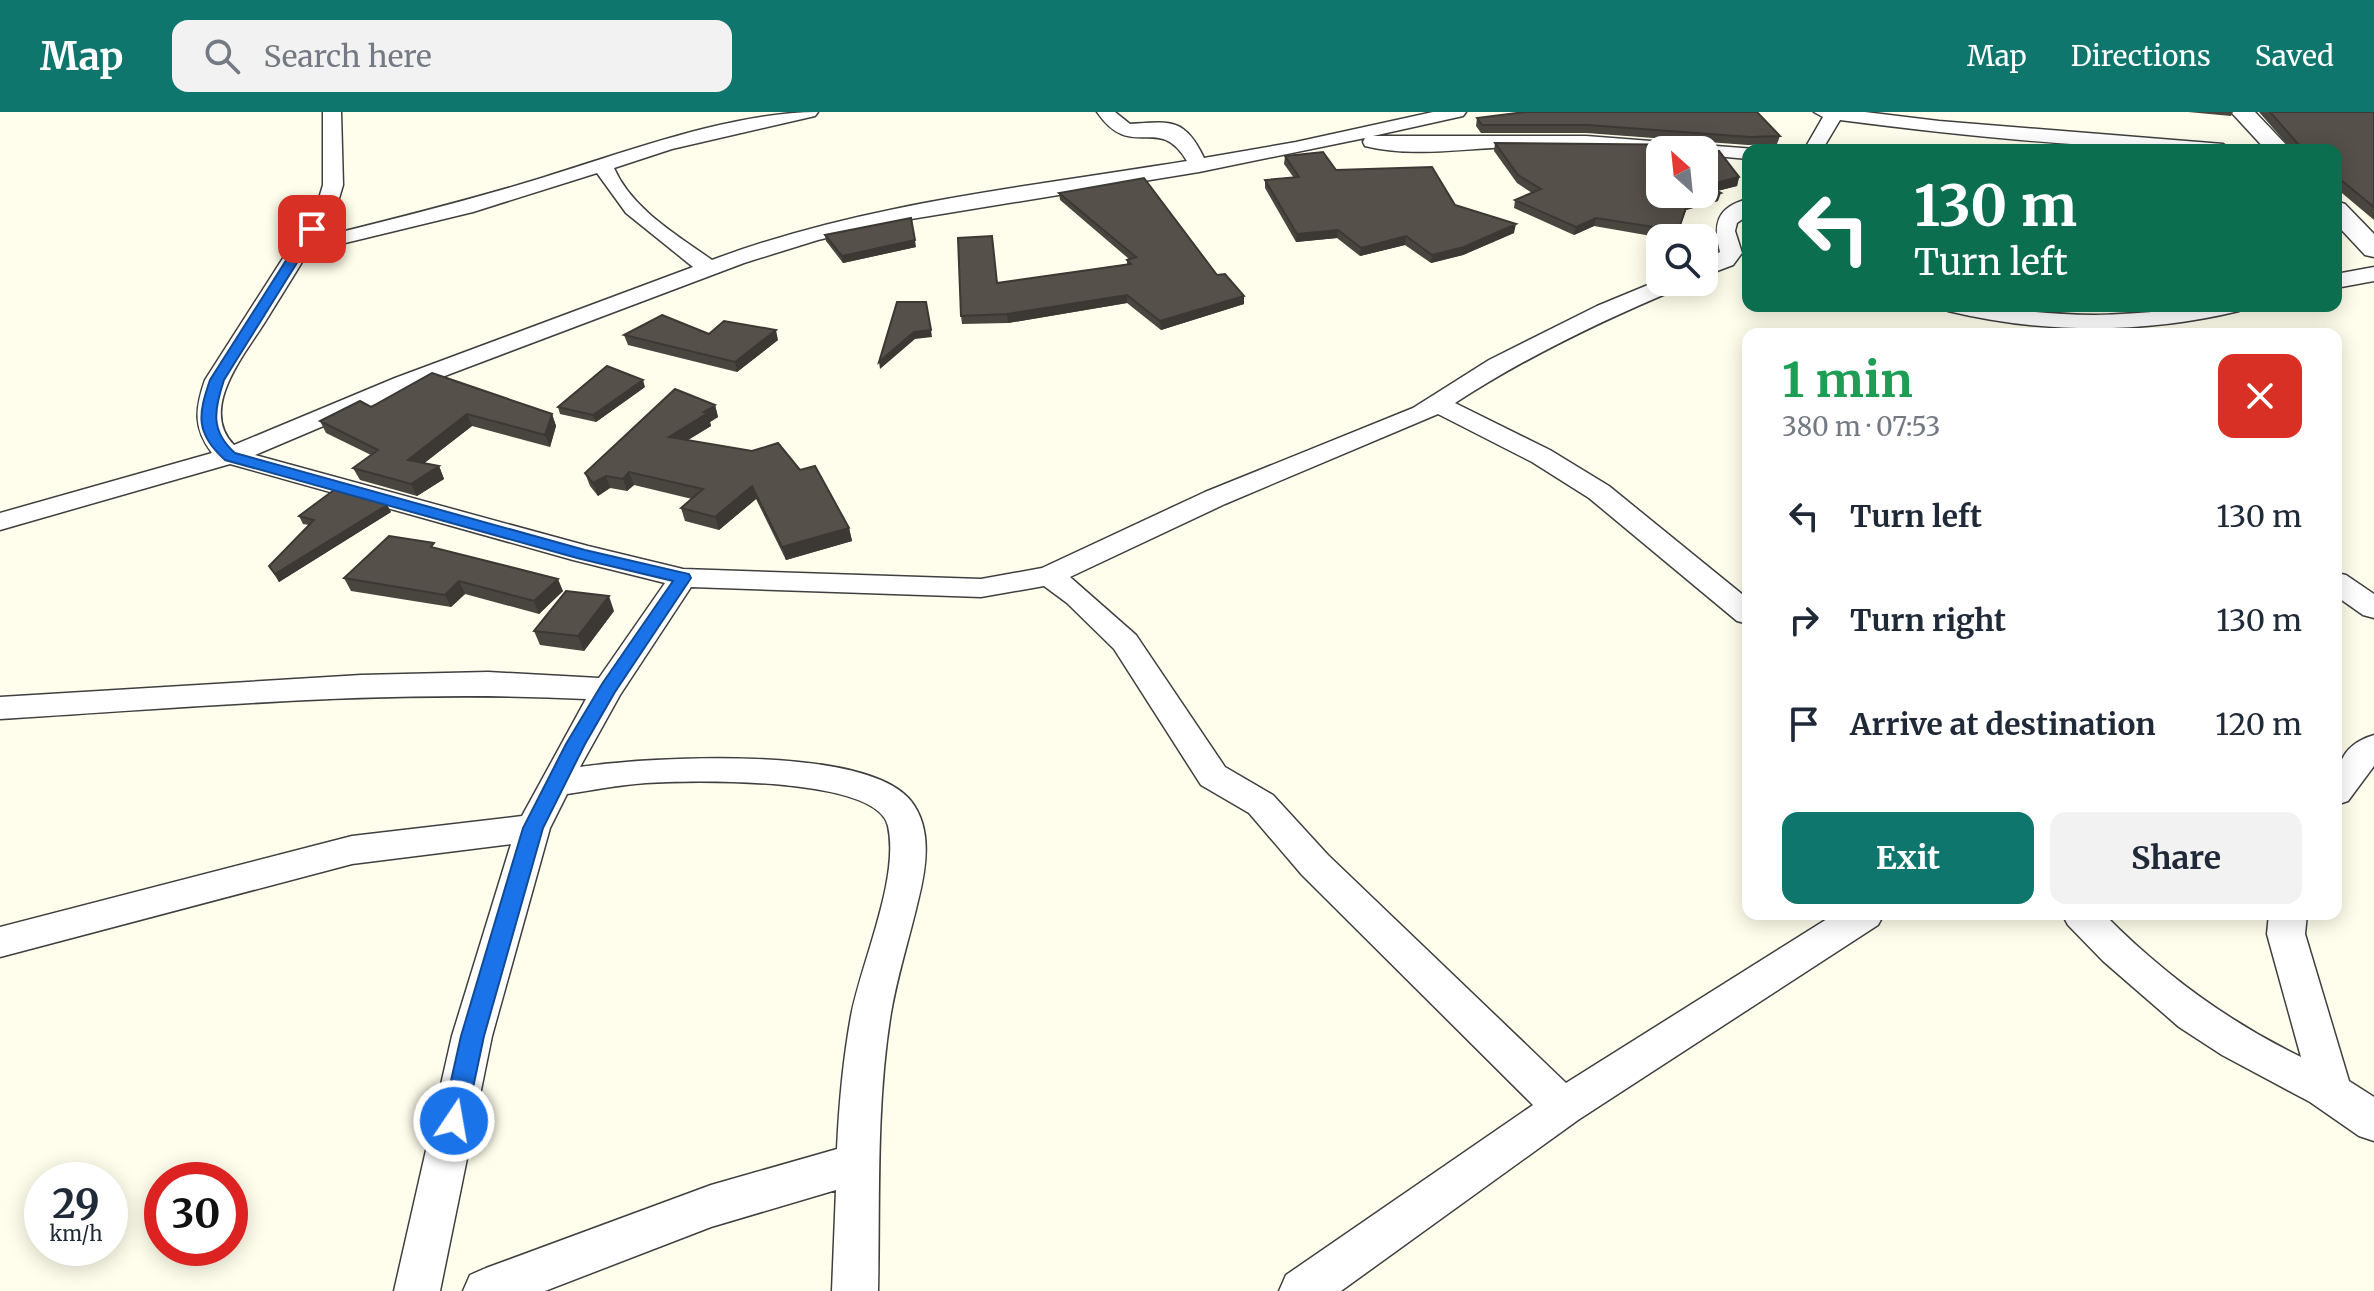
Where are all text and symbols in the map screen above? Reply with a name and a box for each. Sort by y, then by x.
search box [172,20,732,92]
text: Map [40,33,124,80]
icon: search [200,34,244,78]
text: Search here [264,37,432,75]
text: Map [1967,38,2027,74]
text: Directions [2071,38,2211,74]
text: Saved [2255,38,2334,74]
north arrow [1646,136,1718,208]
map controls [1646,136,1718,296]
text: 130 m [1914,171,2077,241]
icon: left [1782,176,1886,280]
pin [278,195,346,263]
icon: arrive [290,207,334,251]
button: search [1646,224,1718,296]
text: Turn left [1914,240,2068,285]
text: 1 min [1782,350,1913,410]
button: close [2218,354,2302,438]
text: 380 m · 07:53 [1782,410,1940,443]
icon: left [1782,494,1826,538]
text: Turn left [1850,497,1982,535]
text: 130 m [2216,497,2302,535]
icon: right [1782,598,1826,642]
text: Turn right [1850,601,2006,639]
text: 130 m [2216,601,2302,639]
icon: arrive [1782,702,1826,746]
text: Arrive at destination [1850,705,2156,743]
text: 120 m [2215,705,2302,743]
button: Exit [1782,812,2034,904]
button: Share [2050,812,2302,904]
position arrow [412,1079,496,1163]
speed limit sign: 30 [144,1162,248,1266]
text: 29 [52,1179,100,1229]
text: km/h [50,1221,102,1246]

